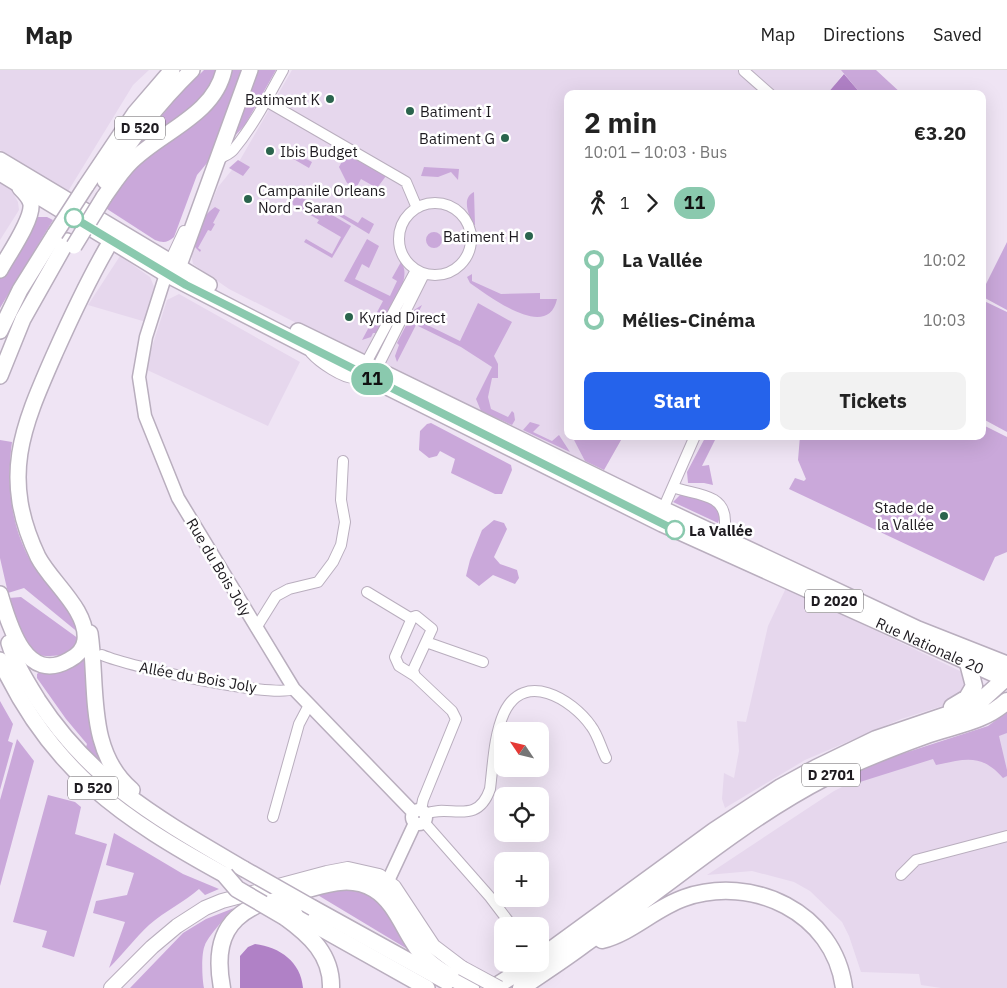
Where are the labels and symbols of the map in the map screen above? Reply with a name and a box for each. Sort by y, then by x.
place label: Batiment K [245,90,320,109]
marker: Batiment K [324,93,336,105]
place label: Batiment I [420,102,491,121]
marker: Batiment I [404,105,416,117]
road number: D 520 [115,116,165,140]
place label: Batiment G [419,129,495,148]
marker: Batiment G [499,132,511,144]
place label: Ibis Budget [280,142,358,161]
marker: Ibis Budget [264,145,276,157]
place label: Campanile Orleans Nord - Saran [258,181,386,217]
marker: Campanile Orleans Nord - Saran [242,193,254,205]
unlabelled marker [64,208,84,228]
place label: Batiment H [443,227,519,246]
marker: Batiment H [523,230,535,242]
place label: Kyriad Direct [359,308,446,327]
marker: Kyriad Direct [343,311,355,323]
line badge: 11 [350,363,394,395]
place label: Stade de la Vallée [875,498,934,534]
marker: Stade de la Vallée [938,510,950,522]
street label: Rue du Bois Joly [182,515,256,620]
marker: La Vallée [665,520,685,540]
place label: La Vallée [689,521,753,540]
road number: D 2020 [805,590,863,612]
street label: Rue Nationale 20 [873,613,987,678]
street label: Allée du Bois Joly [138,657,259,697]
north arrow [494,722,549,778]
road number: D 2701 [802,764,860,786]
road number: D 520 [68,776,118,800]

